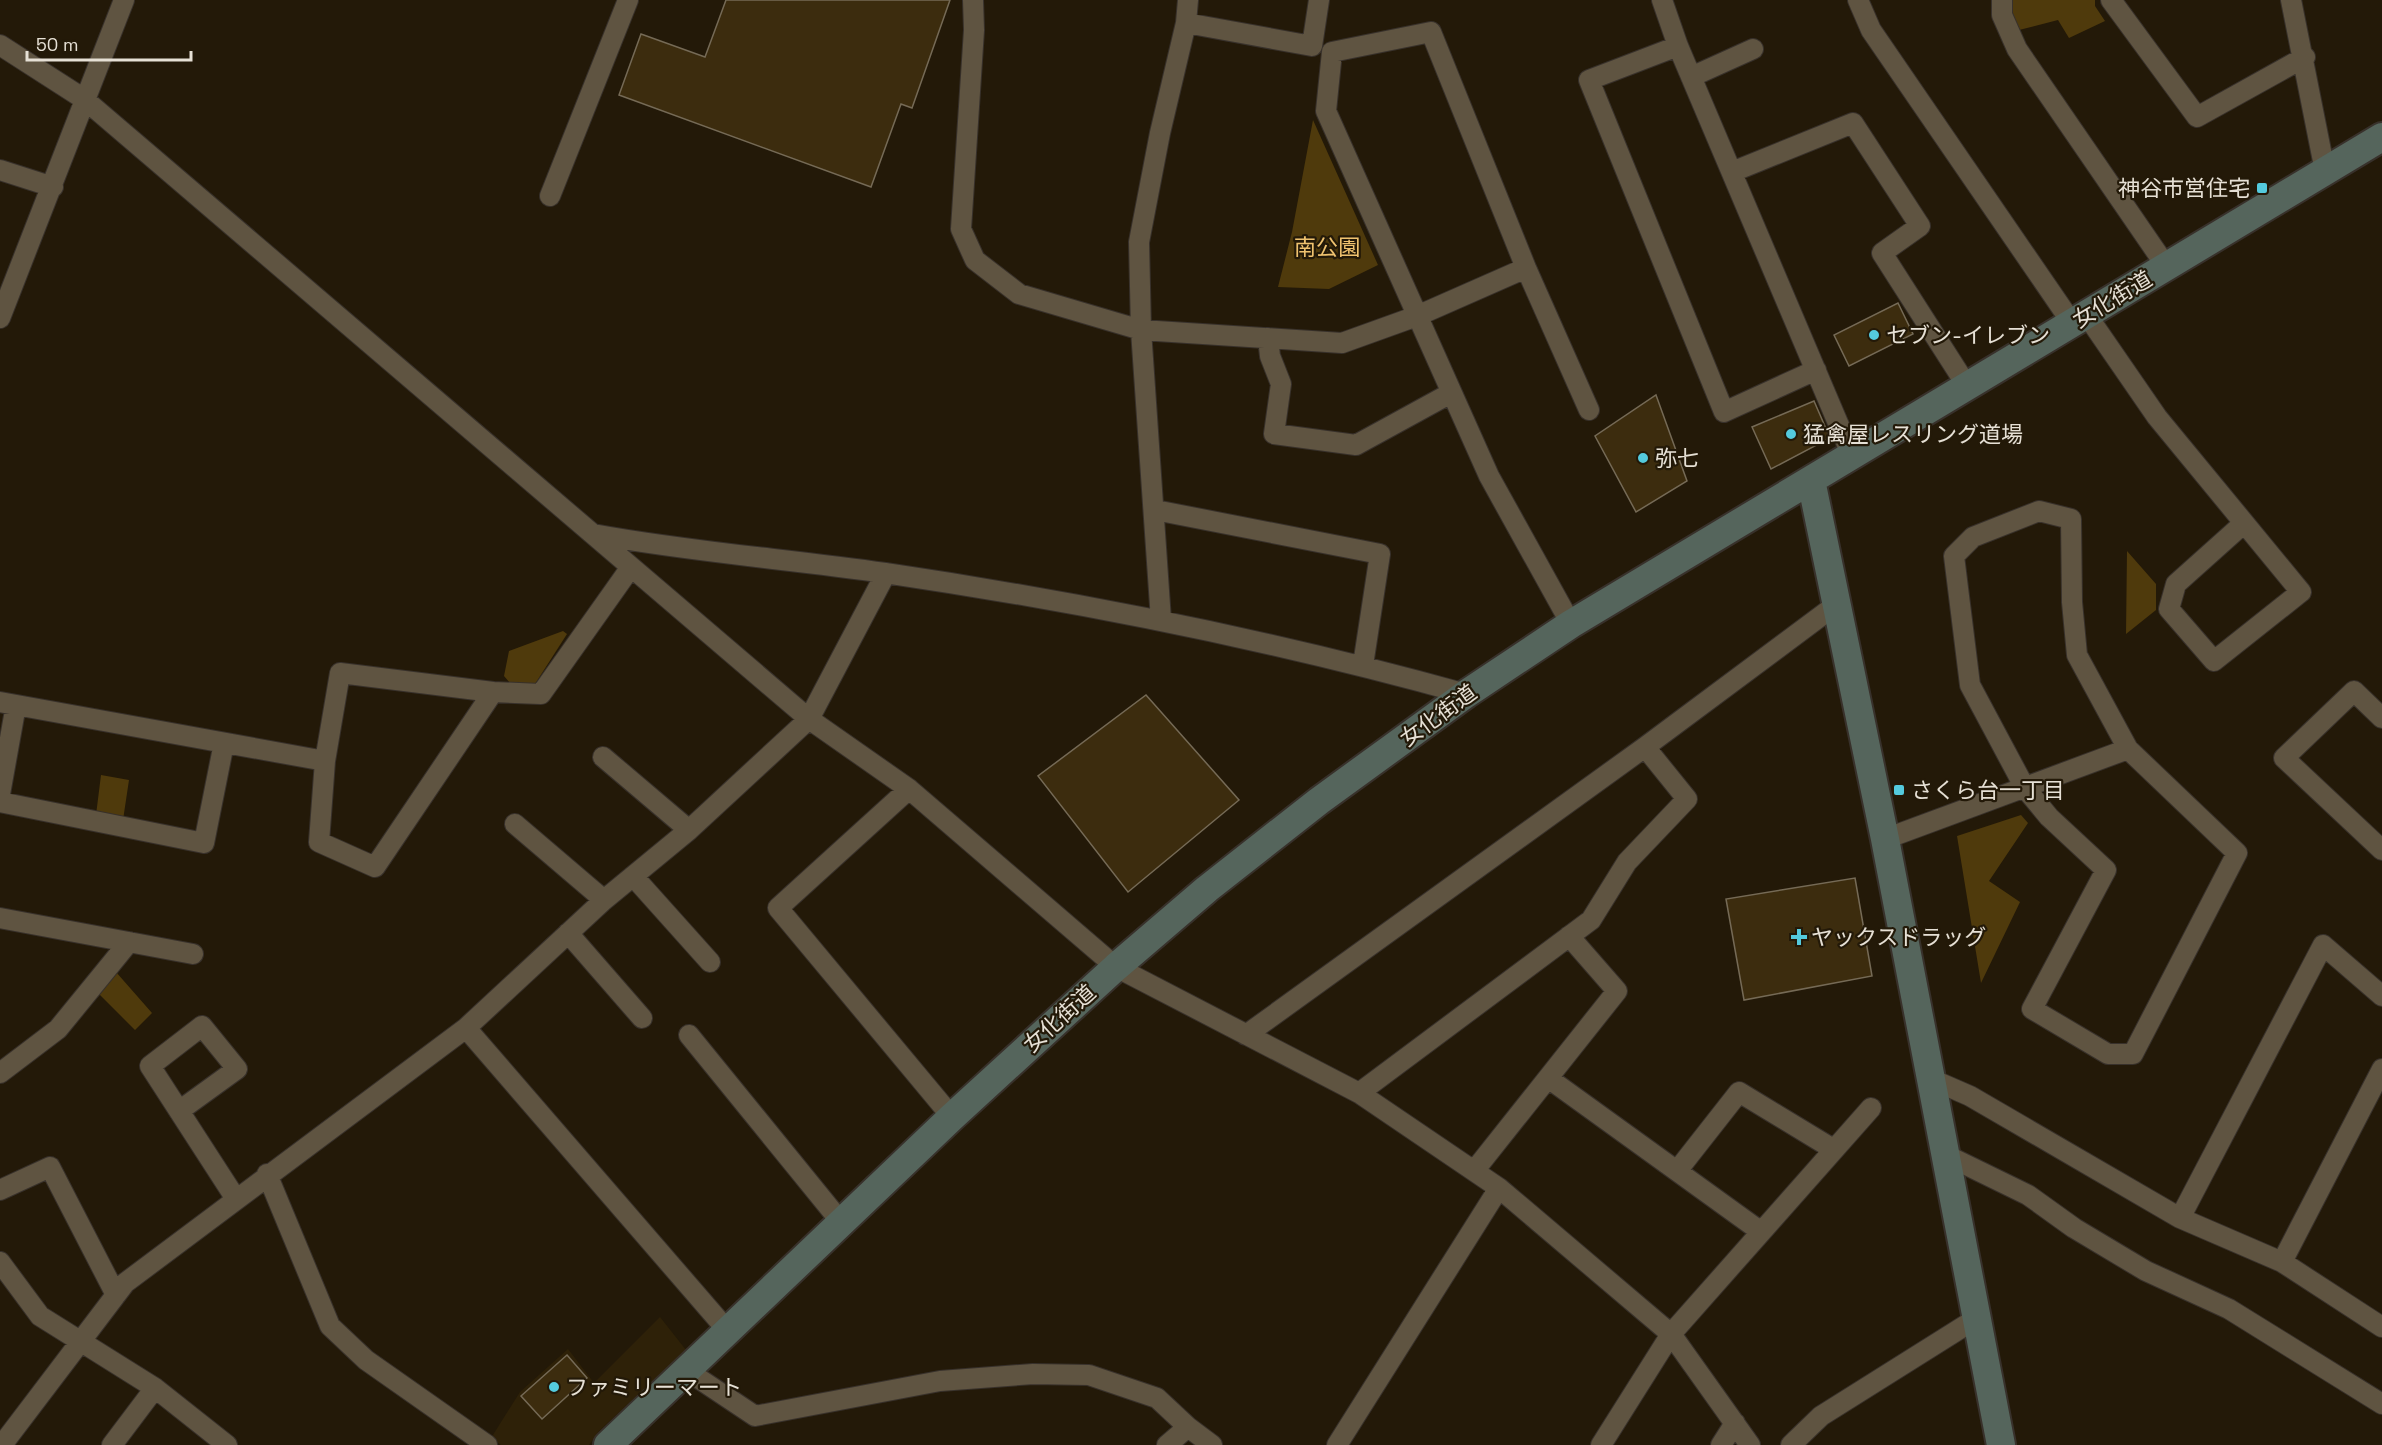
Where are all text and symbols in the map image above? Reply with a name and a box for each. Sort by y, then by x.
scale bar [27,24,190,62]
text: 50 m [36,33,78,56]
place label: 神谷市営住宅 [2118,174,2250,202]
marker: 神谷市営住宅 [2255,181,2269,195]
park label: 南公園 [1294,233,1360,261]
street label: 女化街道 [2067,264,2157,334]
place label: セブン-イレブン [1886,321,2050,349]
marker: セブン-イレブン [1867,328,1881,342]
place label: 猛禽屋レスリング道場 [1803,420,2023,448]
marker: 猛禽屋レスリング道場 [1784,427,1798,441]
place label: 弥七 [1655,444,1699,472]
marker: 弥七 [1636,451,1650,465]
street label: 女化街道 [1394,678,1482,752]
place label: さくら台一丁目 [1911,776,2065,804]
marker: さくら台一丁目 [1892,783,1906,797]
place label: ヤックスドラッグ [1811,923,1986,951]
marker: ヤックスドラッグ [1792,930,1806,944]
street label: 女化街道 [1017,978,1101,1058]
place label: ファミリーマート [566,1373,742,1401]
marker: ファミリーマート [547,1380,561,1394]

